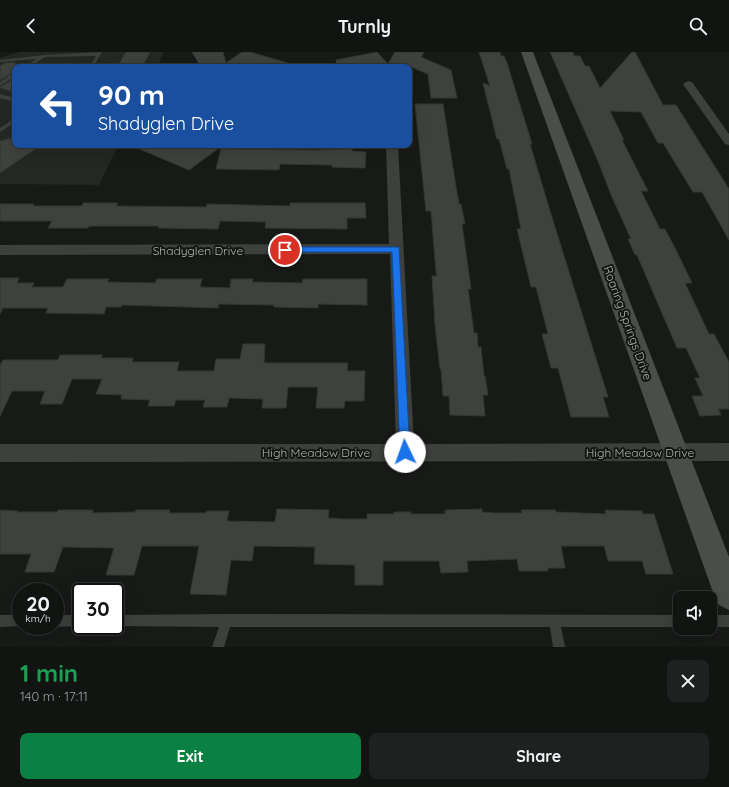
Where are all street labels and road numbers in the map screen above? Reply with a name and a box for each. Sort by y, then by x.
street label: Shadyglen Drive [153,243,244,258]
street label: Roaring Springs Drive [600,264,656,382]
street label: High Meadow Drive [262,445,370,460]
street label: High Meadow Drive [586,445,694,460]

